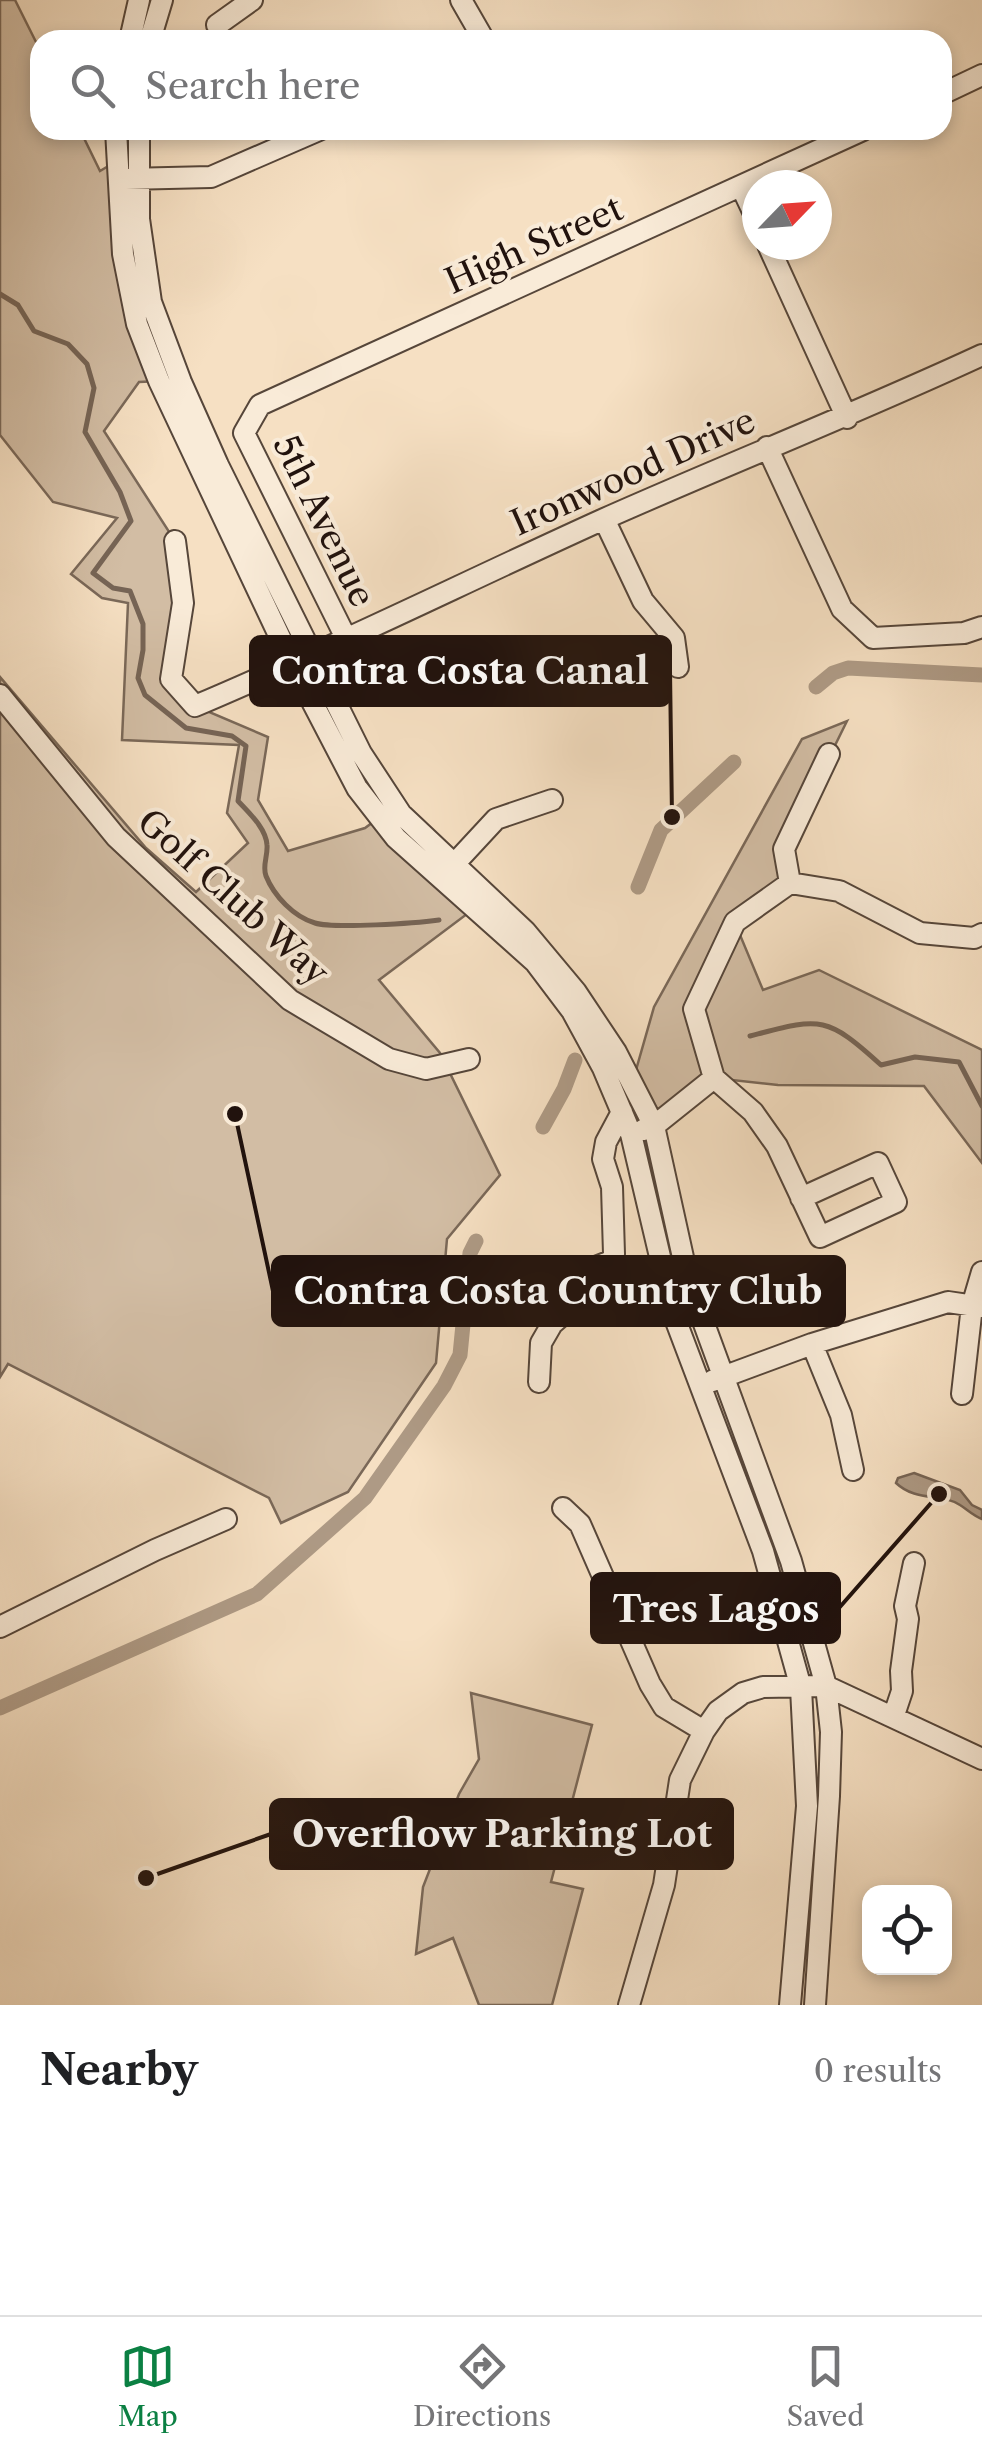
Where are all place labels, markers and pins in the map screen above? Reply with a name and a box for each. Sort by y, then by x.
callout: Contra Costa Canal [251,637,670,705]
callout: Contra Costa Country Club [273,1257,844,1325]
callout: Tres Lagos [592,1574,839,1642]
callout: Overflow Parking Lot [271,1800,732,1868]

